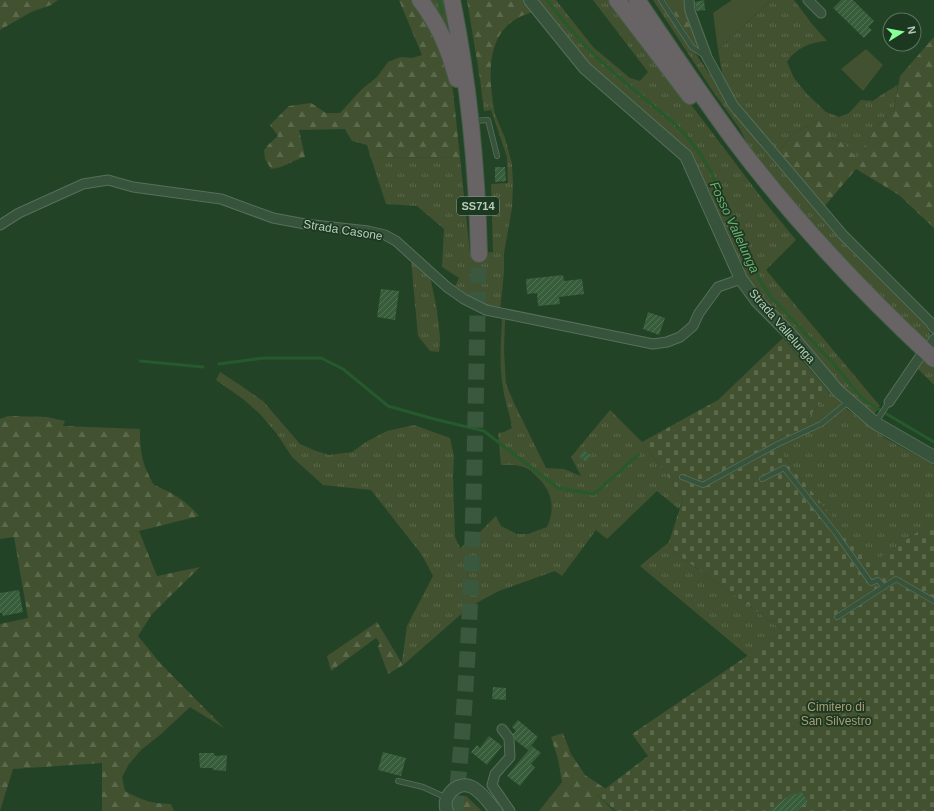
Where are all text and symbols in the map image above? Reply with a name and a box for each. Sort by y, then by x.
north arrow [882,12,922,52]
text: N [905,25,918,35]
water label: Fosso Vallelunga [707,179,762,275]
road number: SS714 [457,197,499,215]
street label: Strada Casone [302,217,384,243]
street label: Strada Vallelunga [746,286,818,366]
park label: Cimitero di San Silvestro [801,700,872,728]

